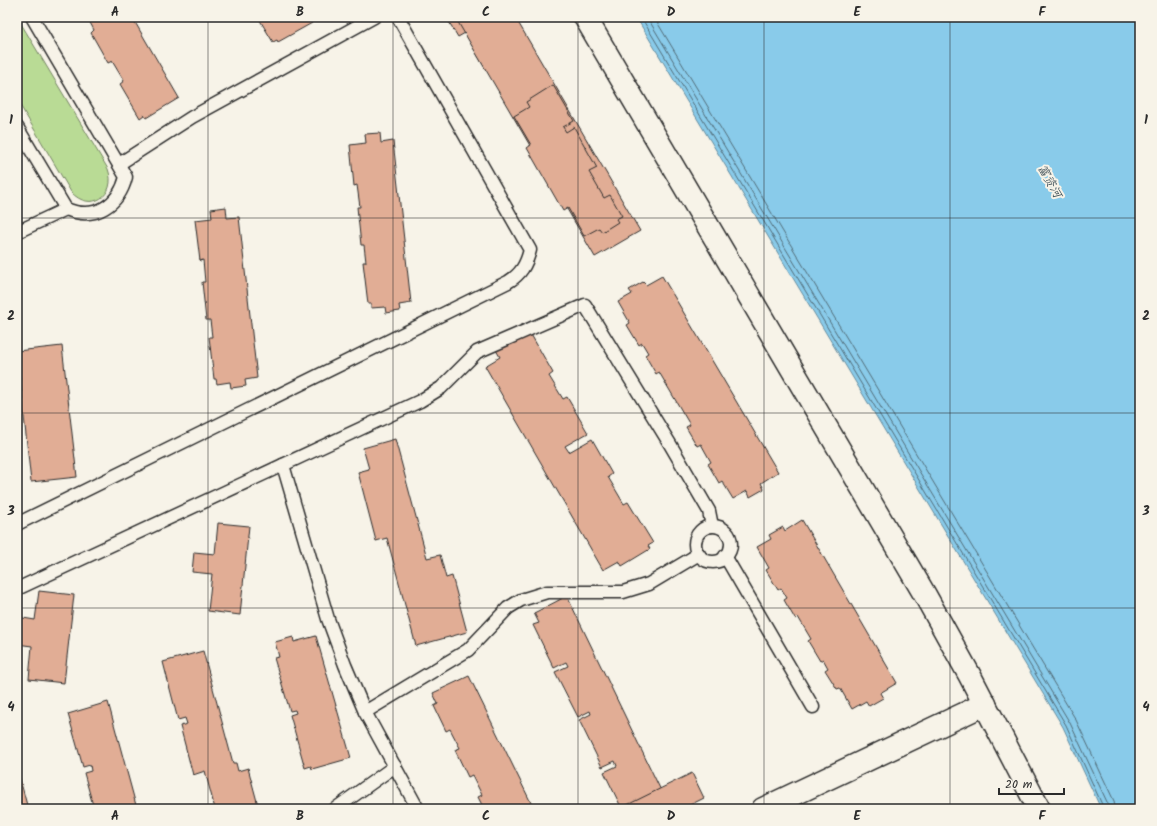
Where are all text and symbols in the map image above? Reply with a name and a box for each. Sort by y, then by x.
text: A [111,2,119,23]
text: B [296,2,304,23]
text: C [482,2,490,23]
text: D [667,2,676,23]
text: E [853,2,861,23]
text: F [1038,2,1046,23]
text: 1 [9,110,13,131]
text: 1 [1144,110,1148,131]
water label: 富资河 [1033,161,1068,203]
text: 2 [7,306,15,327]
text: 2 [1142,306,1150,327]
text: 3 [6,501,15,522]
text: 3 [1141,501,1150,522]
text: 4 [7,697,15,718]
text: 4 [1142,697,1150,718]
scale bar [999,770,1064,796]
text: 20 m [1005,775,1033,794]
text: A [111,806,119,826]
text: B [296,806,304,826]
text: C [482,806,490,826]
text: D [667,806,676,826]
text: E [853,806,861,826]
text: F [1038,806,1046,826]

